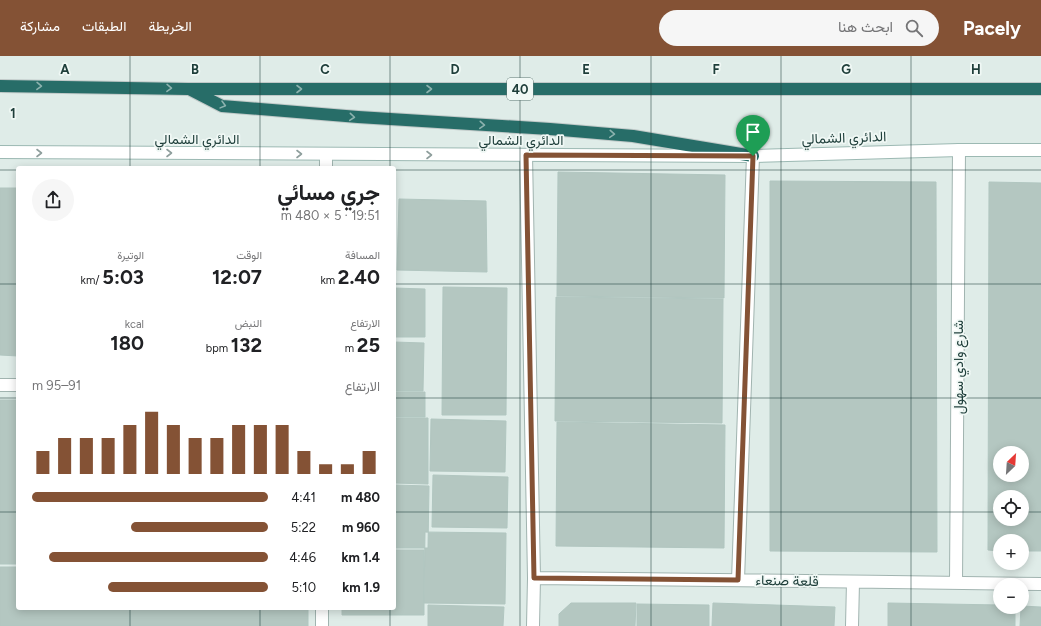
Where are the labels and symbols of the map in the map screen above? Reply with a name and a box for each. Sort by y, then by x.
text: A [60,62,70,77]
text: B [191,62,199,77]
text: C [320,62,330,77]
text: D [450,62,460,77]
text: E [582,62,590,77]
text: F [712,62,720,77]
text: G [841,62,851,77]
text: H [971,62,981,77]
road number: 40 [507,78,533,100]
one-way arrow [36,82,42,90]
one-way arrow [166,84,172,92]
one-way arrow [296,85,302,93]
one-way arrow [426,85,432,93]
one-way arrow [220,100,226,108]
text: 1 [10,106,16,121]
one-way arrow [349,112,355,121]
pin [736,115,770,156]
one-way arrow [479,120,485,129]
street label: الدائري الشمالي [801,128,887,151]
one-way arrow [609,129,615,138]
street label: الدائري الشمالي [155,131,239,151]
street label: الدائري الشمالي [479,132,563,152]
one-way arrow [36,149,42,157]
one-way arrow [166,149,172,157]
one-way arrow [296,150,302,158]
one-way arrow [426,151,432,159]
street label: شارع وادي سهول [950,320,970,414]
north arrow [993,446,1029,482]
street label: قلعة صنعاء [755,572,819,590]

